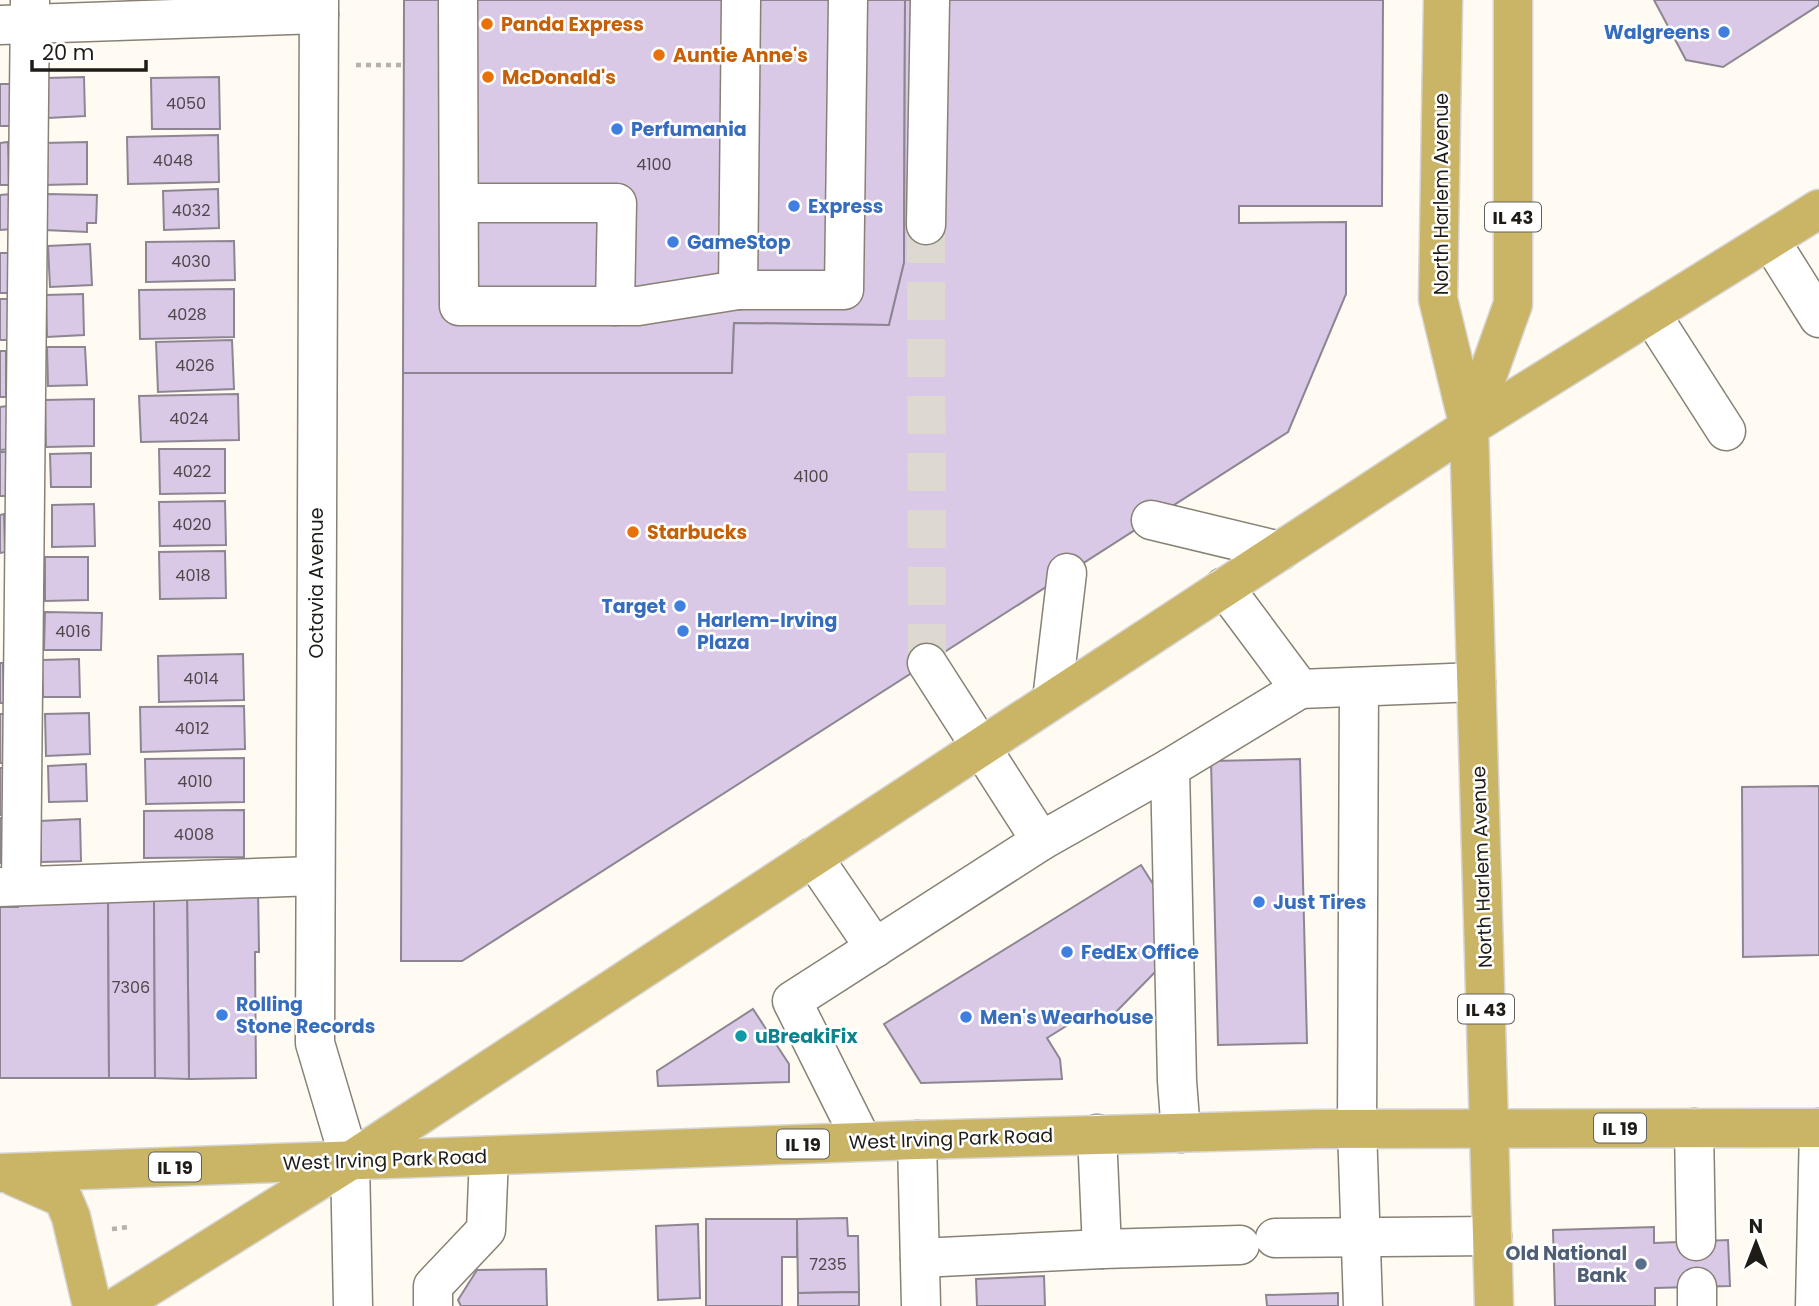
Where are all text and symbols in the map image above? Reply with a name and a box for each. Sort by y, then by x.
place label: Panda Express [501,11,644,38]
marker: Panda Express [479,16,495,32]
place label: Walgreens [1604,19,1710,46]
marker: Walgreens [1716,24,1732,40]
scale bar [32,28,145,72]
text: 20 m [42,38,95,67]
place label: Auntie Anne's [673,42,808,69]
marker: Auntie Anne's [651,47,667,63]
place label: McDonald's [502,64,616,91]
marker: McDonald's [480,69,496,85]
house number: 4050 [166,92,206,115]
street label: North Harlem Avenue [1428,93,1455,295]
place label: Perfumania [631,116,747,143]
marker: Perfumania [609,121,625,137]
house number: 4048 [153,149,193,172]
house number: 4100 [636,153,672,176]
place label: Express [808,193,883,220]
marker: Express [786,198,802,214]
house number: 4032 [172,199,210,222]
road number: IL 43 [1485,202,1541,232]
place label: GameStop [687,229,791,256]
marker: GameStop [665,234,681,250]
house number: 4030 [171,250,211,273]
house number: 4028 [167,303,207,326]
house number: 4026 [175,354,215,377]
house number: 4024 [169,407,209,430]
house number: 4022 [173,460,211,483]
house number: 4100 [793,465,829,488]
street label: Octavia Avenue [303,508,330,658]
house number: 4020 [172,513,212,536]
place label: Starbucks [647,519,747,546]
marker: Starbucks [625,524,641,540]
house number: 4018 [175,564,211,587]
place label: Target [601,593,666,620]
marker: Target [672,598,688,614]
place label: Harlem-Irving Plaza [697,607,837,656]
house number: 4016 [55,620,91,643]
marker: Harlem-Irving Plaza [675,623,691,639]
house number: 4014 [183,667,219,690]
house number: 4012 [175,717,209,740]
street label: North Harlem Avenue [1465,765,1499,969]
house number: 4010 [177,770,213,793]
house number: 4008 [174,823,214,846]
place label: Just Tires [1273,889,1366,916]
marker: Just Tires [1251,894,1267,910]
place label: FedEx Office [1081,939,1199,966]
marker: FedEx Office [1059,944,1075,960]
house number: 7306 [112,976,150,999]
place label: Rolling Stone Records [236,991,375,1040]
road number: IL 43 [1458,994,1514,1024]
place label: Men's Wearhouse [980,1004,1154,1031]
marker: Rolling Stone Records [214,1007,230,1023]
marker: Men's Wearhouse [958,1009,974,1025]
place label: uBreakiFix [755,1023,858,1050]
marker: uBreakiFix [733,1028,749,1044]
road number: IL 19 [1594,1114,1646,1142]
street label: West Irving Park Road [848,1122,1054,1156]
road number: IL 19 [777,1129,829,1158]
street label: West Irving Park Road [282,1143,488,1177]
road number: IL 19 [149,1152,201,1182]
north arrow [1721,1208,1791,1278]
text: N [1749,1213,1763,1240]
place label: Old National Bank [1506,1240,1627,1289]
house number: 7235 [809,1253,847,1276]
marker: Old National Bank [1633,1256,1649,1272]

